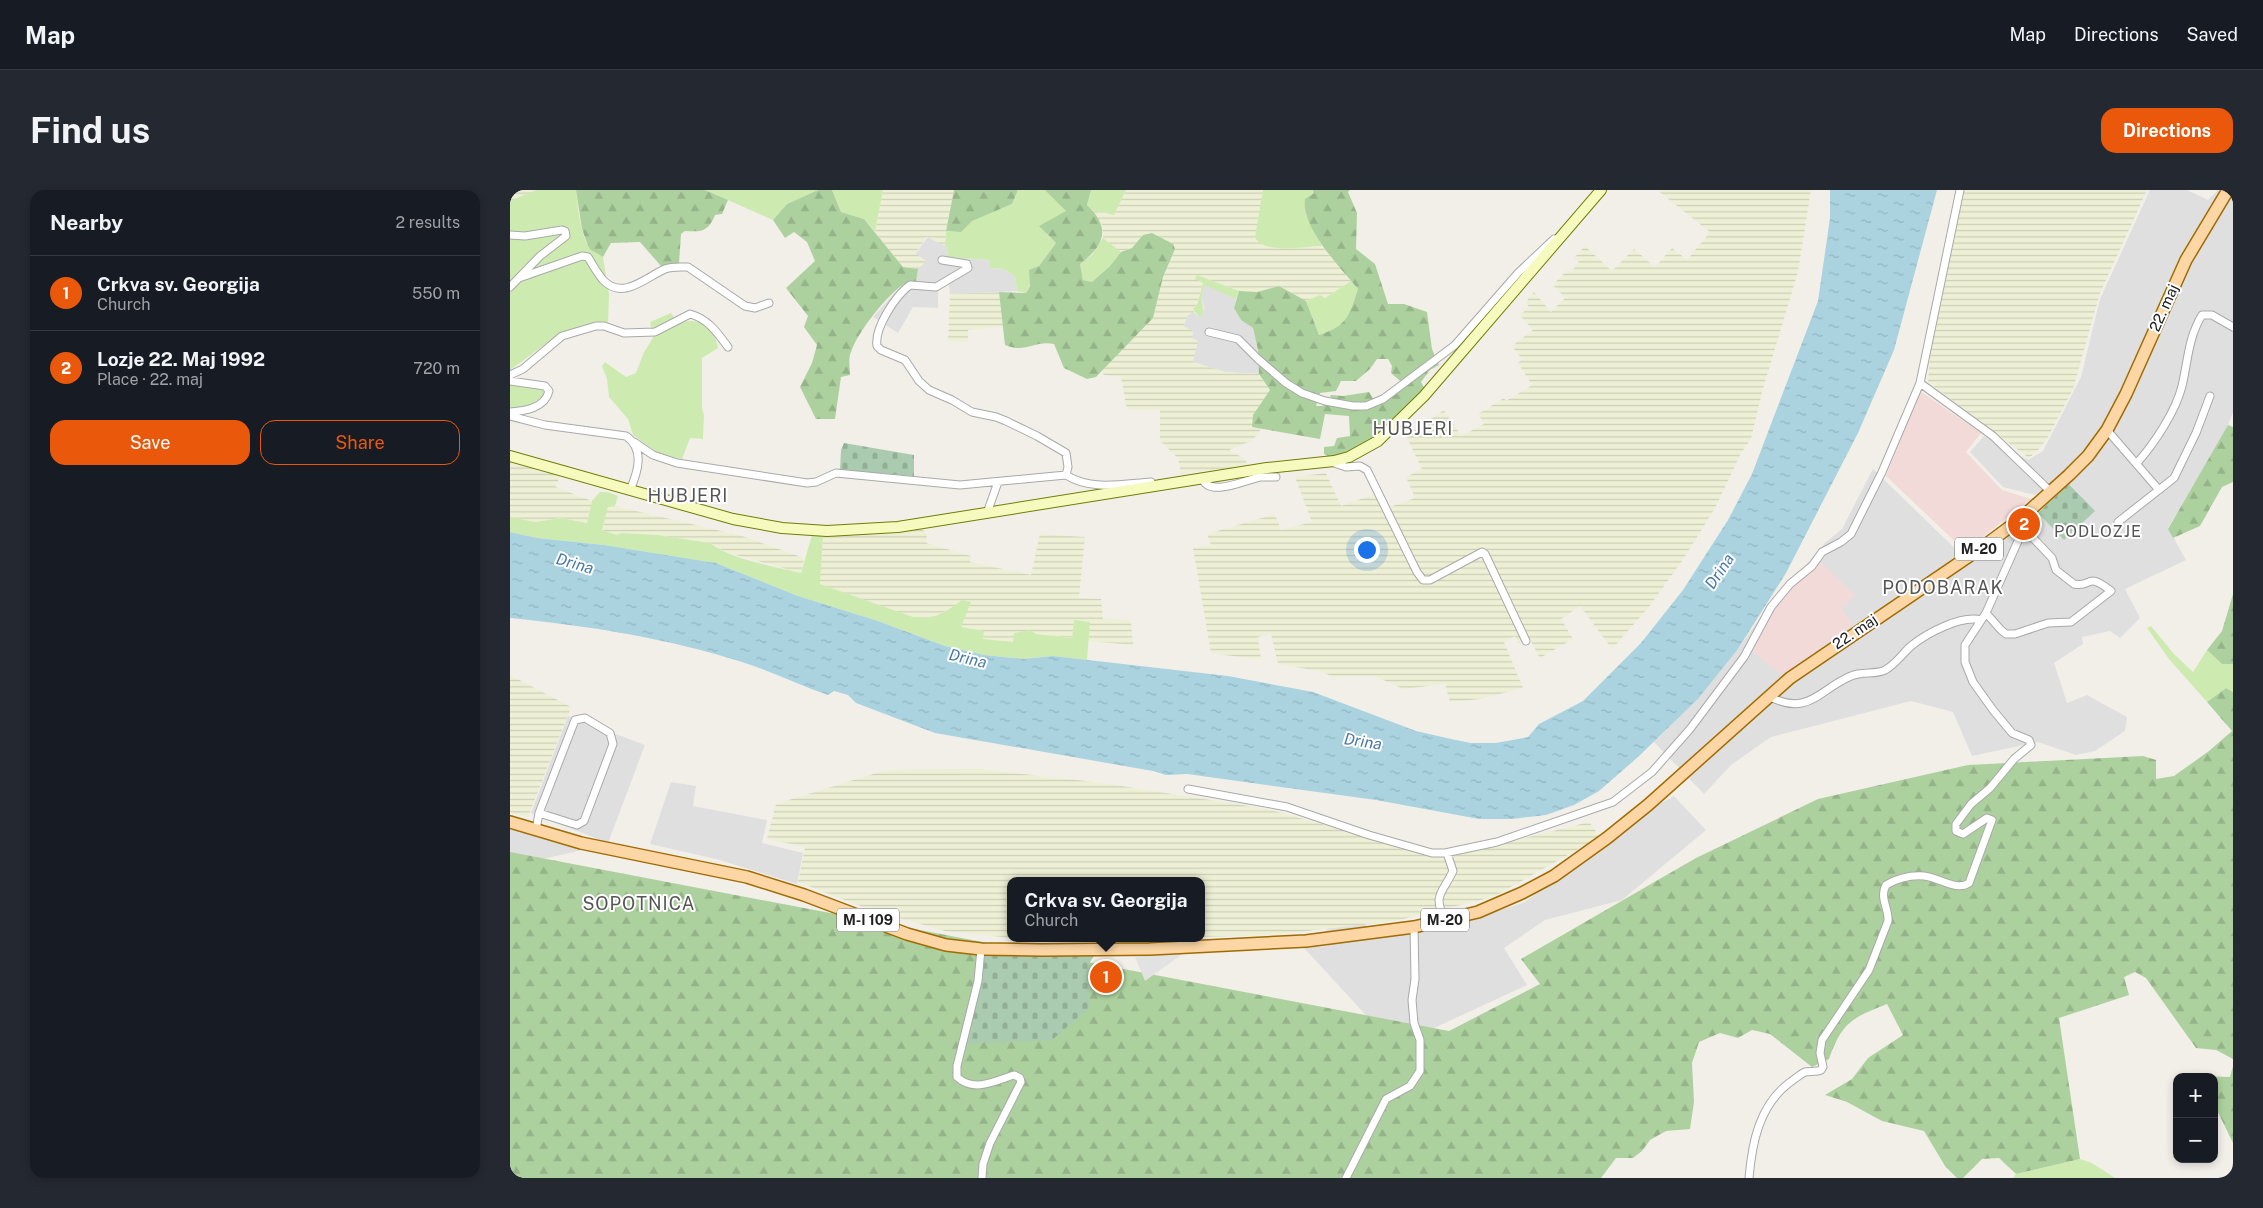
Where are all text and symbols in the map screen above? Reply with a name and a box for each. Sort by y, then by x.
text: Map [25,21,75,49]
text: Map [2009,24,2046,45]
text: Directions [2074,24,2159,45]
text: Saved [2187,24,2238,45]
button: Directions [2101,108,2233,153]
text: Find us [30,110,150,151]
text: Nearby [50,210,123,235]
text: 2 results [395,213,460,232]
text: Crkva sv. Georgija [97,273,260,295]
street label: 22. maj [2146,282,2181,334]
text: 1 [63,284,69,303]
text: 550 m [412,284,460,303]
text: Church [97,295,151,314]
text: Lozje 22. Maj 1992 [97,348,265,370]
text: 2 [61,359,71,378]
text: 720 m [413,359,460,378]
text: Place · 22. maj [97,370,203,389]
district label: HUBJERI [1373,418,1453,439]
button: Save [50,420,250,465]
button: Share [260,420,460,465]
district label: HUBJERI [648,485,728,506]
pin: 2 [2008,505,2040,543]
district label: PODLOZJE [2054,522,2142,541]
your location [1354,537,1380,563]
road number: M-20 [1955,538,2003,560]
water label: Drina [554,549,596,578]
water label: Drina [1701,550,1738,592]
district label: PODOBARAK [1882,577,2004,598]
street label: 22. maj [1829,611,1880,653]
water label: Drina [947,645,989,672]
water label: Drina [1343,729,1383,754]
popup [1007,877,1205,942]
text: Crkva sv. Georgija [1025,889,1187,911]
district label: SOPOTNICA [582,893,696,914]
road number: M-I 109 [837,908,899,932]
road number: M-20 [1421,908,1469,932]
text: Church [1025,911,1078,930]
pin: 1 [1090,958,1122,996]
map controls [2173,1073,2218,1163]
button: + [2173,1073,2218,1118]
button: − [2173,1118,2218,1163]

